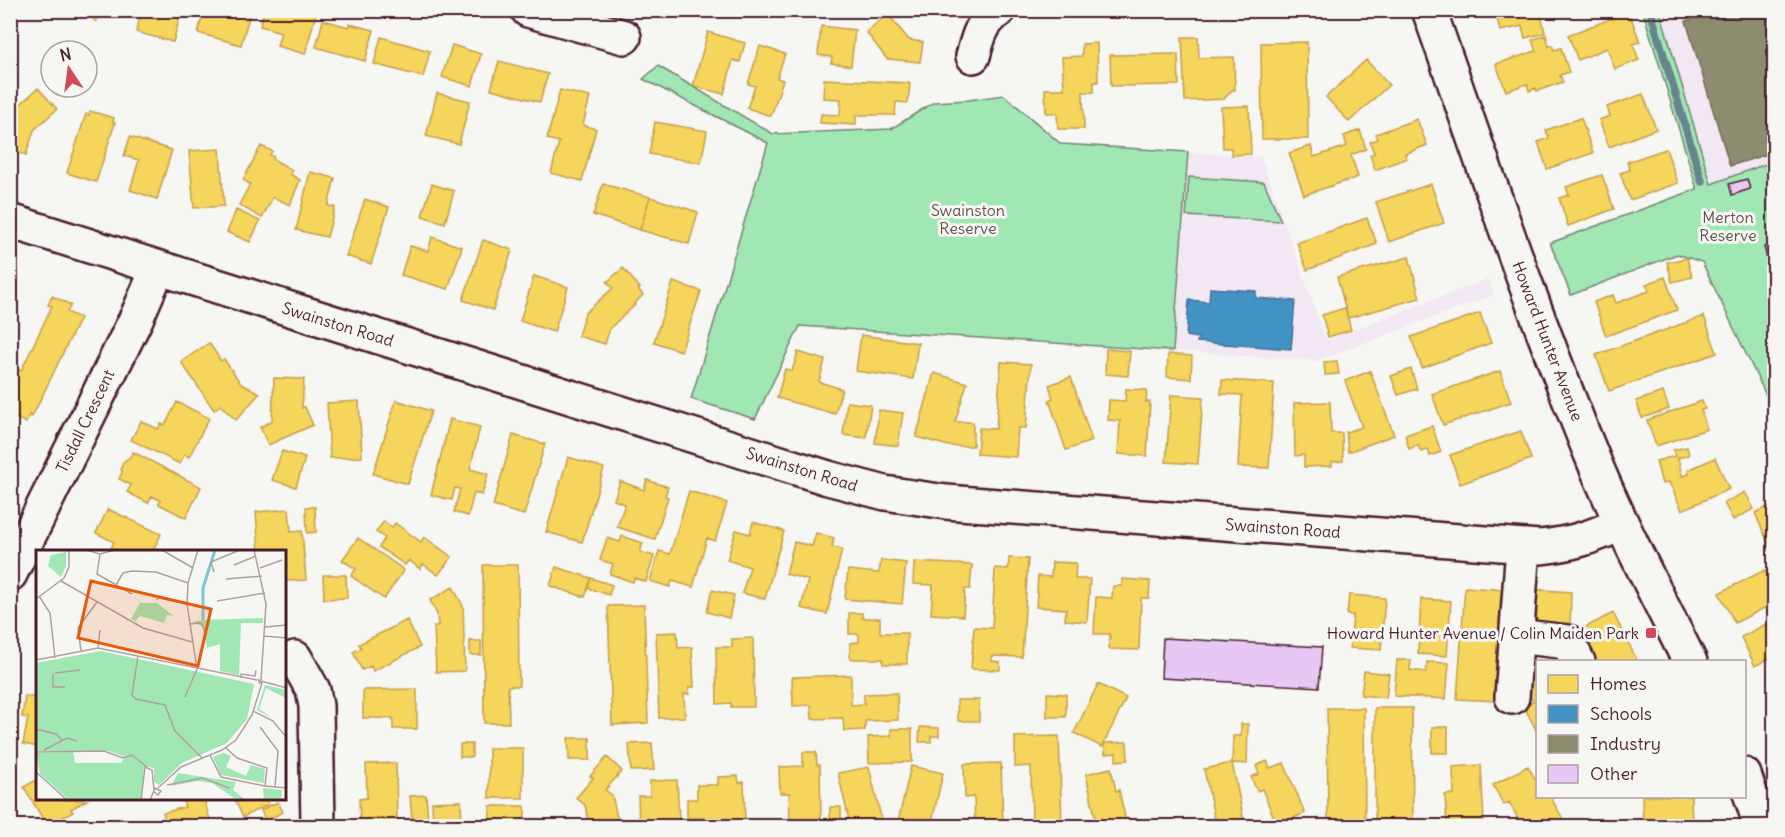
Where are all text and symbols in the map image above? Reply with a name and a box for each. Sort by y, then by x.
north arrow [39,39,99,99]
text: N [58,43,73,65]
park label: Swainston Reserve [931,200,1005,238]
park label: Merton Reserve [1699,207,1757,245]
street label: Howard Hunter Avenue [1508,258,1588,424]
street label: Swainston Road [280,298,396,350]
street label: Tisdall Crescent [51,366,119,476]
street label: Swainston Road [744,443,860,495]
street label: Swainston Road [1225,514,1341,542]
inset map [36,550,286,801]
place label: Howard Hunter Avenue / Colin Maiden Park [1327,623,1639,643]
marker: Howard Hunter Avenue / Colin Maiden Park [1644,626,1658,640]
legend [1536,660,1746,798]
text: Homes [1590,672,1647,695]
text: Schools [1590,702,1652,725]
text: Industry [1590,732,1661,755]
text: Other [1590,762,1638,785]

